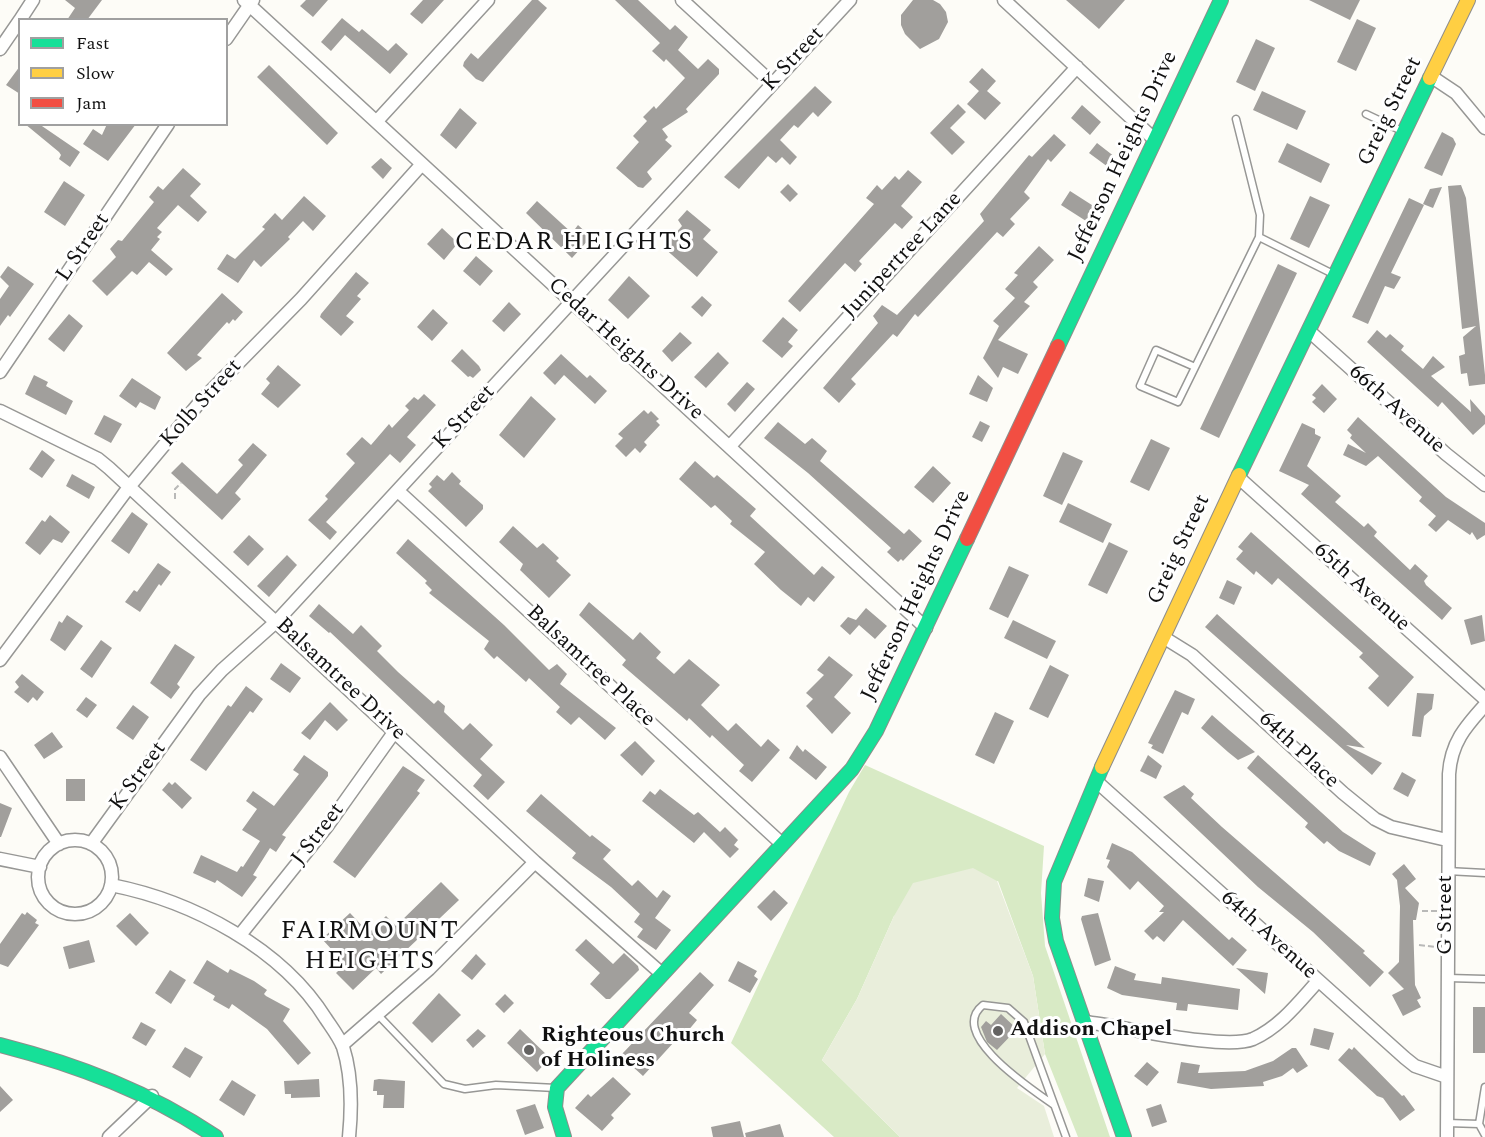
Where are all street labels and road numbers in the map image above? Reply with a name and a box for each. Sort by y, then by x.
street label: K Street [757,22,831,98]
street label: Jefferson Heights Drive [1064,47,1184,267]
street label: Greig Street [1353,53,1429,171]
street label: Junipertree Lane [837,187,969,325]
street label: L Street [51,209,117,287]
street label: Cedar Heights Drive [542,273,708,427]
street label: Kolb Street [156,355,248,453]
street label: 66th Avenue [1342,360,1450,460]
street label: K Street [428,380,502,456]
street label: Jefferson Heights Drive [857,486,977,706]
street label: Greig Street [1143,491,1217,609]
street label: 65th Avenue [1307,538,1415,638]
street label: Balsamtree Place [520,600,660,734]
street label: Balsamtree Drive [269,613,411,747]
street label: 64th Place [1252,707,1344,795]
street label: K Street [105,737,173,817]
street label: J Street [287,798,351,872]
street label: G Street [1434,875,1460,955]
street label: 64th Avenue [1214,886,1322,986]

